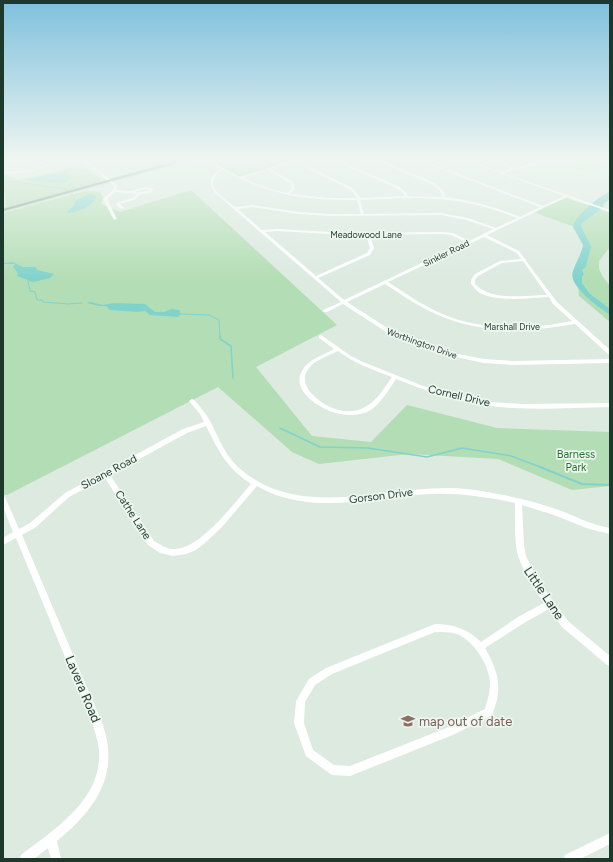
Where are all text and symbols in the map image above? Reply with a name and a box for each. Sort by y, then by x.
street label: Meadowood Lane [330,229,402,240]
street label: Sinkler Road [421,237,471,269]
street label: Marshall Drive [484,321,540,332]
street label: Worthington Drive [385,325,459,361]
street label: Cornell Drive [427,383,491,409]
park label: Barness Park [557,448,595,474]
street label: Sloane Road [79,452,139,492]
street label: Gorson Drive [348,486,414,506]
street label: Cathe Lane [112,488,154,542]
street label: Little Lane [521,564,567,622]
street label: Lavera Road [62,653,104,725]
school or university icon: map out of date [400,713,416,729]
place label: map out of date [419,714,512,729]

